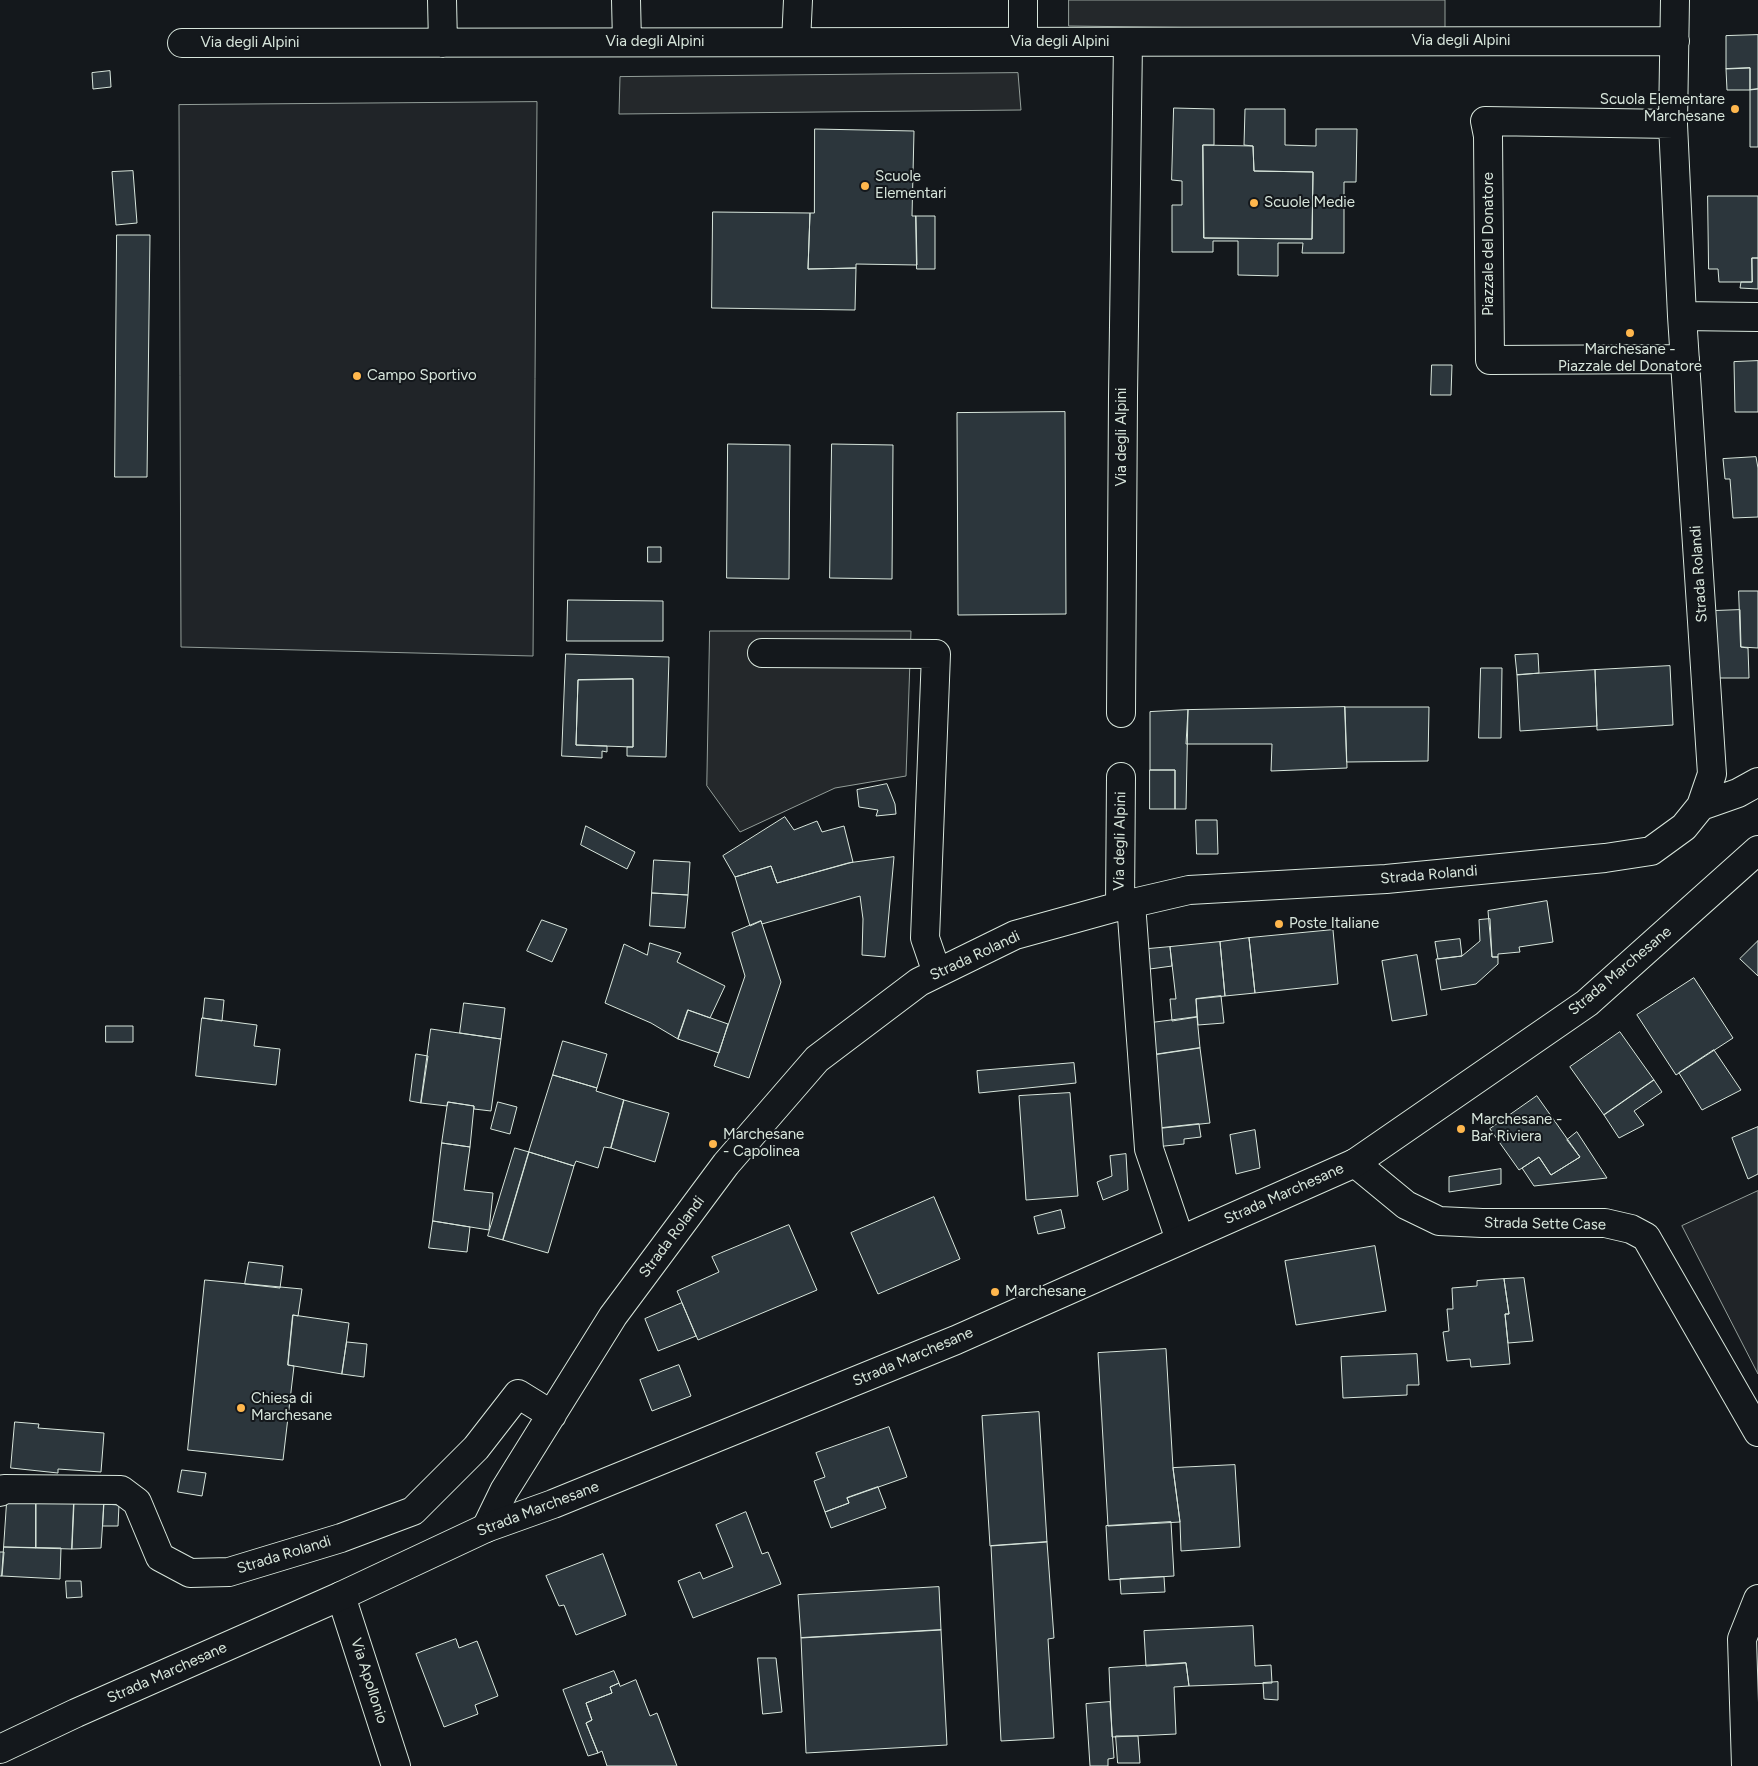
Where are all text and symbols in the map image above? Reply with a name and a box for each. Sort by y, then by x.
street label: Via degli Alpini [1411,32,1511,50]
street label: Via degli Alpini [605,33,705,51]
street label: Via degli Alpini [1010,33,1110,51]
street label: Via degli Alpini [200,34,300,52]
place label: Scuola Elementare Marchesane [1600,91,1725,126]
marker: Scuola Elementare Marchesane [1729,103,1741,115]
place label: Scuole Elementari [875,168,947,203]
street label: Piazzale del Donatore [1480,172,1498,316]
marker: Scuole Elementari [859,180,871,192]
place label: Scuole Medie [1264,194,1355,212]
marker: Scuole Medie [1248,197,1260,209]
marker: Marchesane - Piazzale del Donatore [1624,327,1636,339]
place label: Marchesane - Piazzale del Donatore [1558,341,1702,376]
place label: Campo Sportivo [367,367,477,385]
marker: Campo Sportivo [351,370,363,382]
street label: Via degli Alpini [1113,387,1131,487]
street label: Strada Rolandi [1687,525,1711,623]
street label: Via degli Alpini [1110,791,1130,891]
street label: Strada Rolandi [1380,862,1478,888]
place label: Poste Italiane [1289,915,1379,933]
marker: Poste Italiane [1273,918,1285,930]
street label: Strada Marchesane [1565,923,1675,1019]
street label: Strada Rolandi [927,927,1023,985]
place label: Marchesane - Bar Riviera [1471,1111,1562,1146]
marker: Marchesane - Bar Riviera [1455,1123,1467,1135]
place label: Marchesane - Capolinea [723,1126,804,1161]
marker: Marchesane - Capolinea [707,1138,719,1150]
street label: Strada Marchesane [1221,1160,1347,1228]
street label: Strada Rolandi [635,1193,709,1281]
street label: Strada Sette Case [1484,1214,1606,1234]
place label: Marchesane [1005,1283,1086,1301]
marker: Marchesane [989,1286,1001,1298]
street label: Strada Marchesane [850,1324,976,1390]
place label: Chiesa di Marchesane [251,1390,332,1425]
marker: Chiesa di Marchesane [235,1402,247,1414]
street label: Strada Marchesane [475,1477,601,1541]
street label: Strada Rolandi [235,1532,333,1578]
street label: Via Apollonio [347,1636,391,1726]
street label: Strada Marchesane [104,1639,230,1707]

